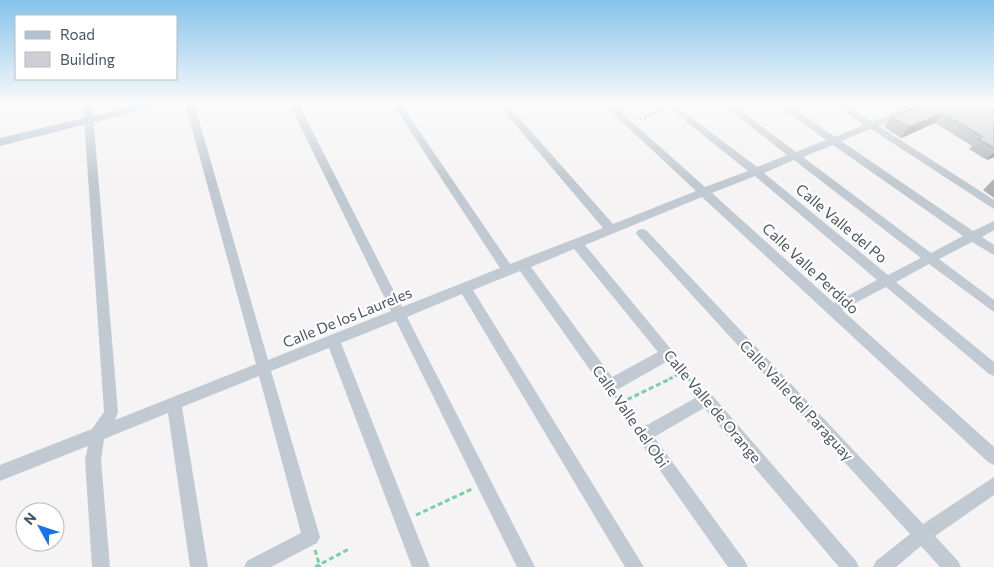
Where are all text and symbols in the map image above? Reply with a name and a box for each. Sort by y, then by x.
legend [15,15,178,80]
text: Road [60,25,95,43]
text: Building [60,50,115,68]
street label: Calle Valle del Po [793,180,891,266]
street label: Calle Valle Perdido [759,219,863,317]
street label: Calle De los Laureles [280,283,414,351]
street label: Calle Valle del Paraguay [736,336,858,464]
street label: Calle Valle de Orange [660,346,766,466]
street label: Calle Valle del Obi [589,361,673,471]
north arrow [15,502,65,552]
text: N [20,509,40,528]

